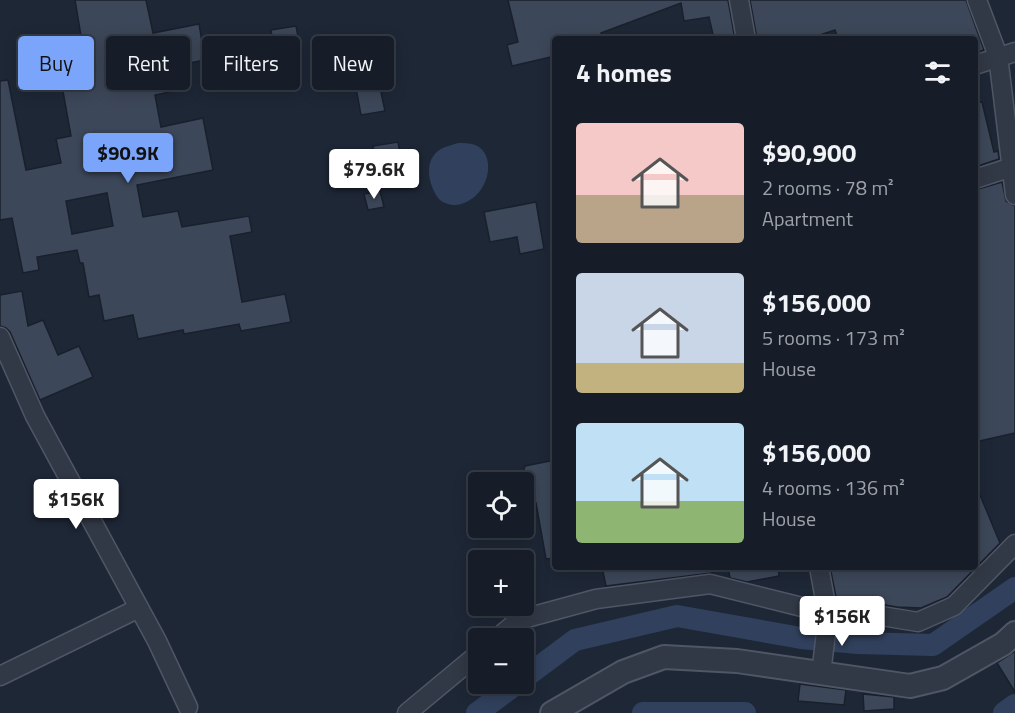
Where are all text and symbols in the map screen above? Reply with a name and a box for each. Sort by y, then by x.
chip: Buy [18,36,94,90]
chip: Rent [106,36,190,90]
chip: Filters [202,36,300,90]
chip: New [312,36,394,90]
text: 4 homes [576,53,672,92]
icon: filters [921,56,954,89]
pin: $90.9K [79,133,177,184]
text: $90,900 [762,133,856,172]
text: $90.9K [97,137,159,168]
icon: home [624,147,696,219]
pin: $79.6K [325,149,423,200]
text: $79.6K [343,153,405,184]
text: 2 rooms · 78 m² [762,172,894,203]
text: Apartment [762,203,853,234]
text: $156,000 [762,283,871,322]
icon: home [624,297,696,369]
text: 5 rooms · 173 m² [762,322,905,353]
text: House [762,353,816,384]
text: $156,000 [762,433,871,472]
icon: home [624,447,696,519]
map controls [468,472,534,694]
button: locate [468,472,534,538]
text: 4 rooms · 136 m² [762,472,905,503]
pin: $156K [34,479,118,530]
text: $156K [48,483,104,514]
text: House [762,503,816,534]
button: + [468,550,534,616]
pin: $156K [800,596,884,647]
text: $156K [814,600,870,631]
button: − [468,628,534,694]

